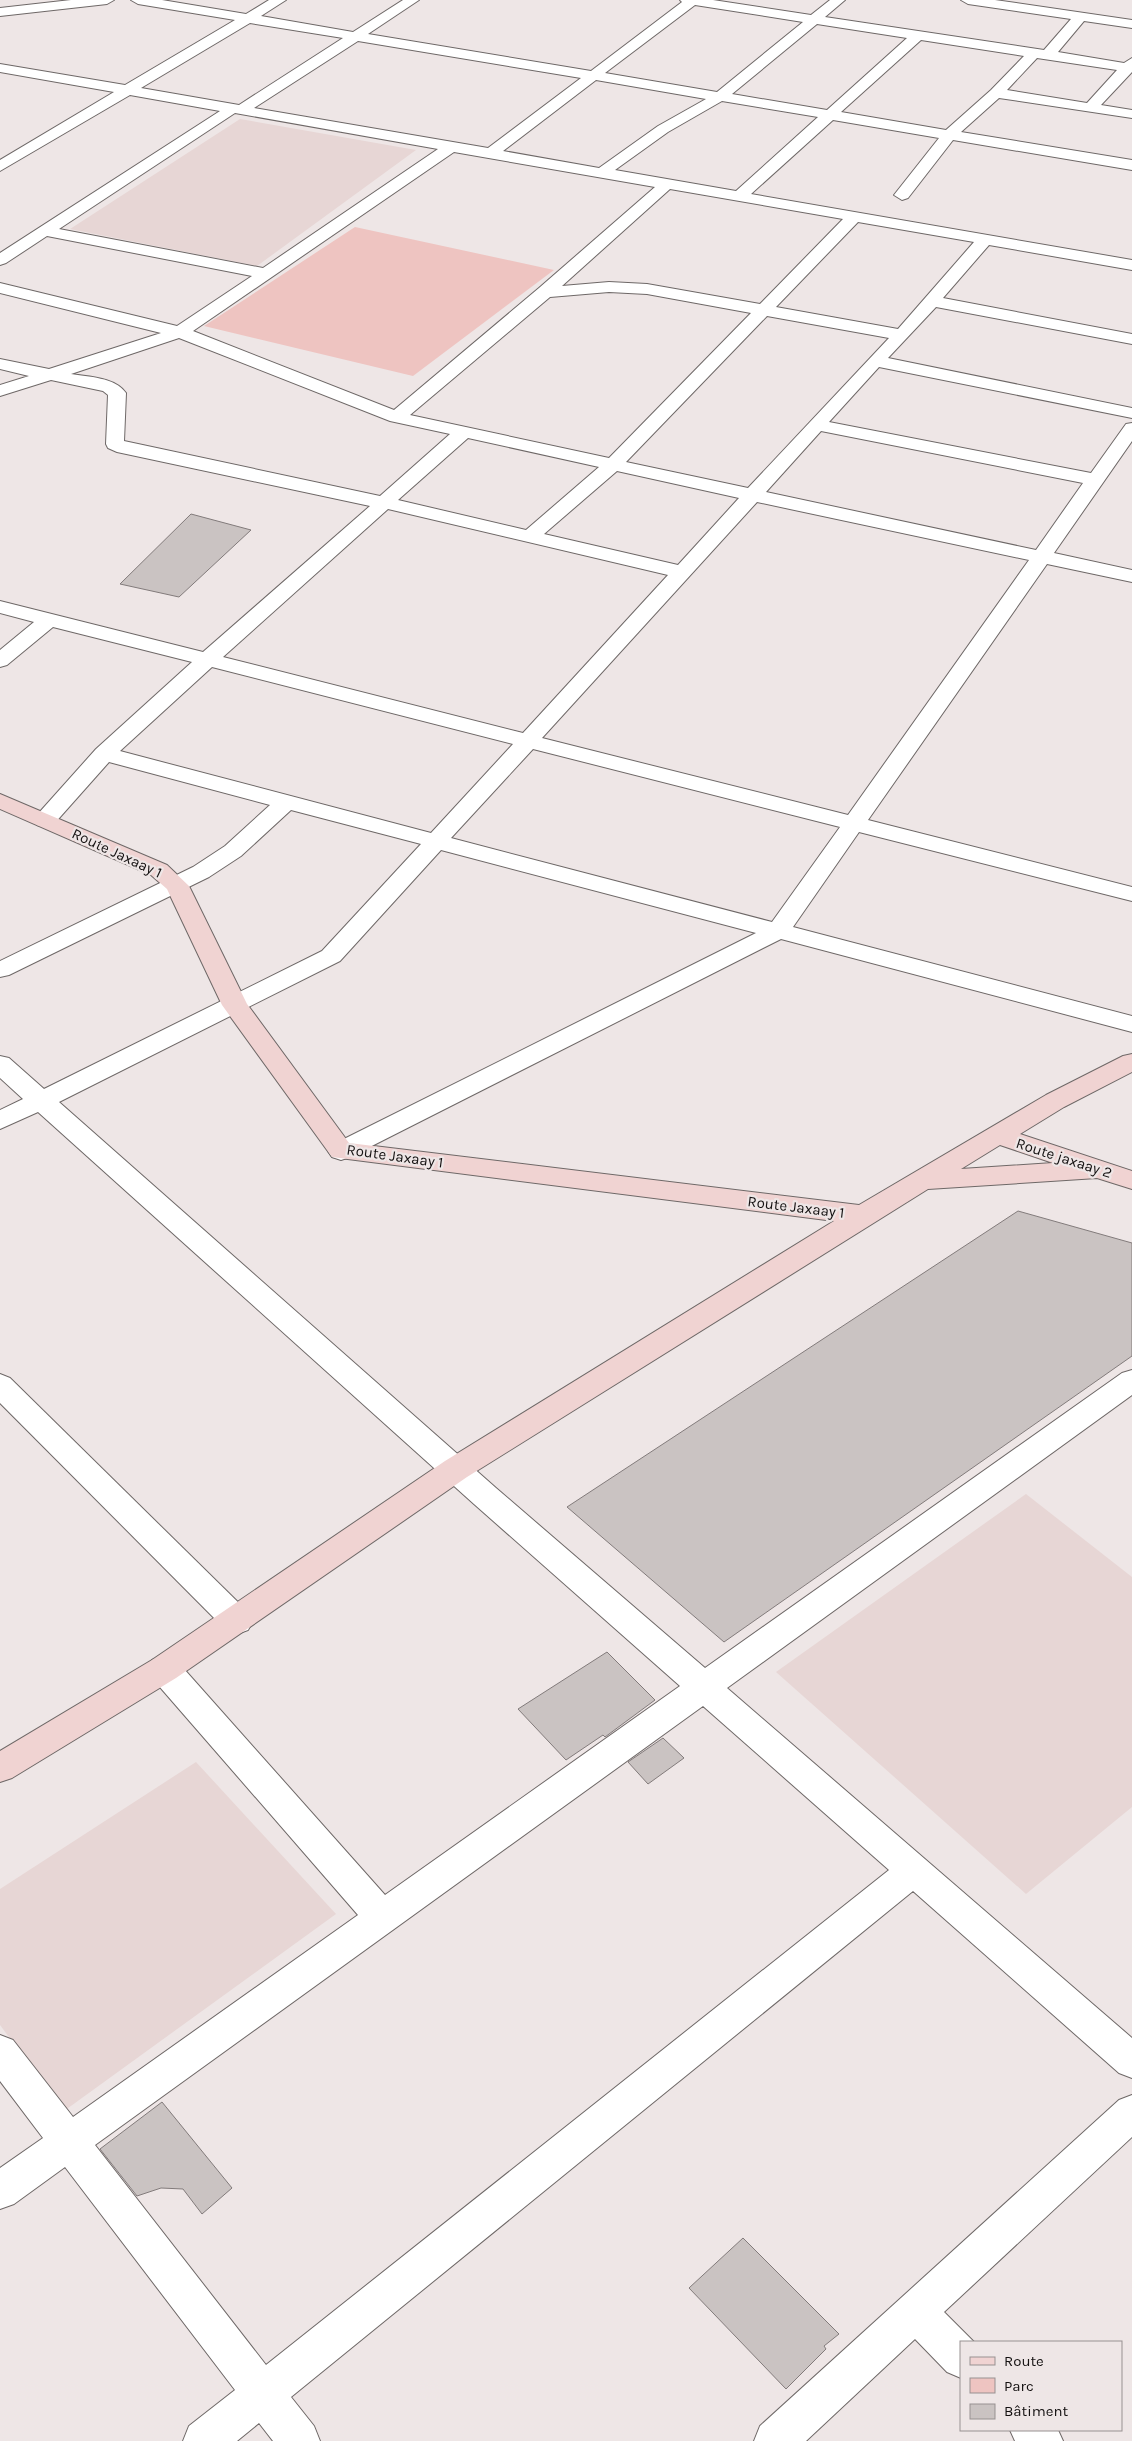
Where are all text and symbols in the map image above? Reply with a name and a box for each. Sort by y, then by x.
street label: Route Jaxaay 1 [69,824,165,882]
street label: Route jaxaay 2 [1014,1134,1114,1182]
street label: Route Jaxaay 1 [346,1140,444,1172]
street label: Route Jaxaay 1 [747,1192,845,1222]
legend [960,2341,1122,2431]
text: Route [1004,2352,1044,2370]
text: Parc [1004,2377,1034,2395]
text: Bâtiment [1004,2402,1068,2420]

